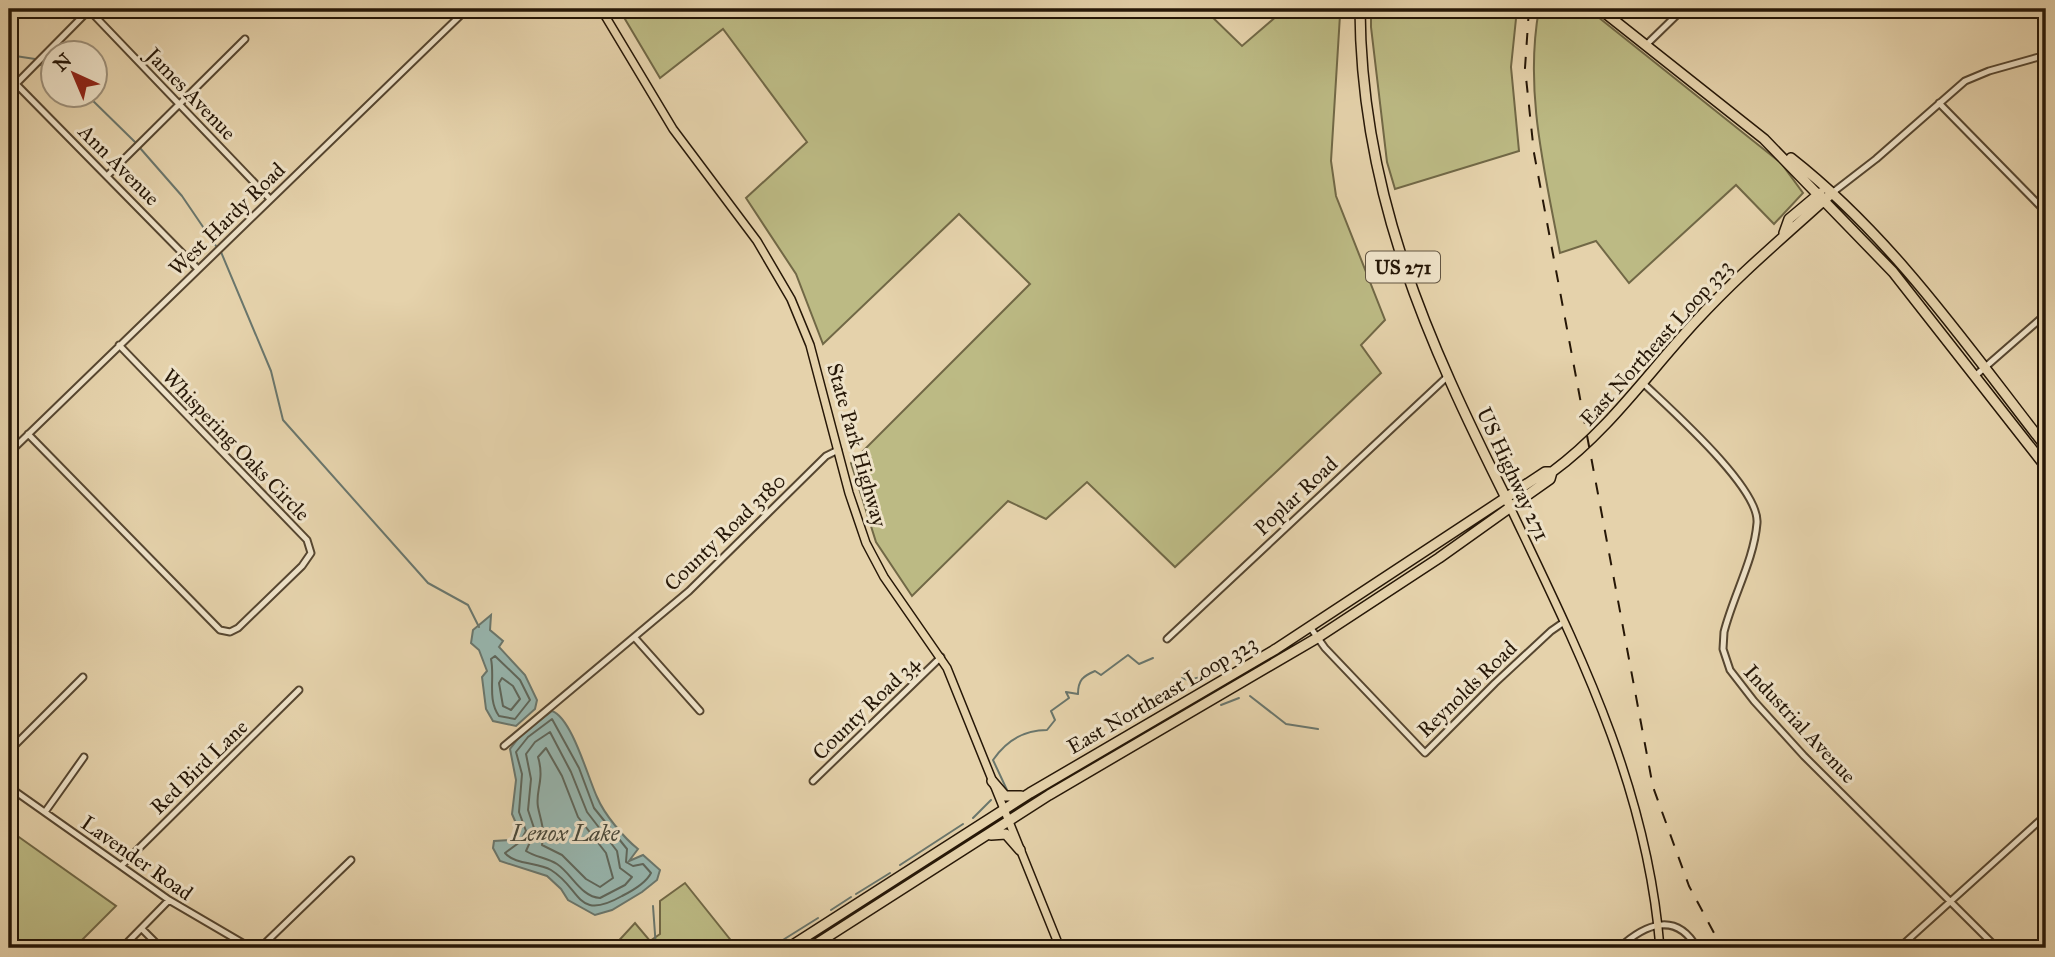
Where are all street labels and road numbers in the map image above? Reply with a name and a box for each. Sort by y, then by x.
street label: James Avenue [139,41,242,146]
street label: Ann Avenue [72,118,165,211]
street label: West Hardy Road [163,157,291,281]
road number: US 271 [1366,252,1440,282]
street label: East Northeast Loop 323 [1574,254,1738,432]
street label: State Park Highway [821,360,893,531]
street label: Whispering Oaks Circle [157,363,316,527]
street label: US Highway 271 [1471,403,1555,545]
street label: Poplar Road [1249,451,1343,541]
street label: County Road 3180 [659,468,791,596]
street label: East Northeast Loop 323 [1062,630,1262,760]
street label: Reynolds Road [1412,635,1522,743]
street label: County Road 34 [807,650,926,766]
street label: Industrial Avenue [1738,659,1862,789]
street label: Red Bird Lane [145,714,253,820]
street label: Lavender Road [76,810,198,906]

